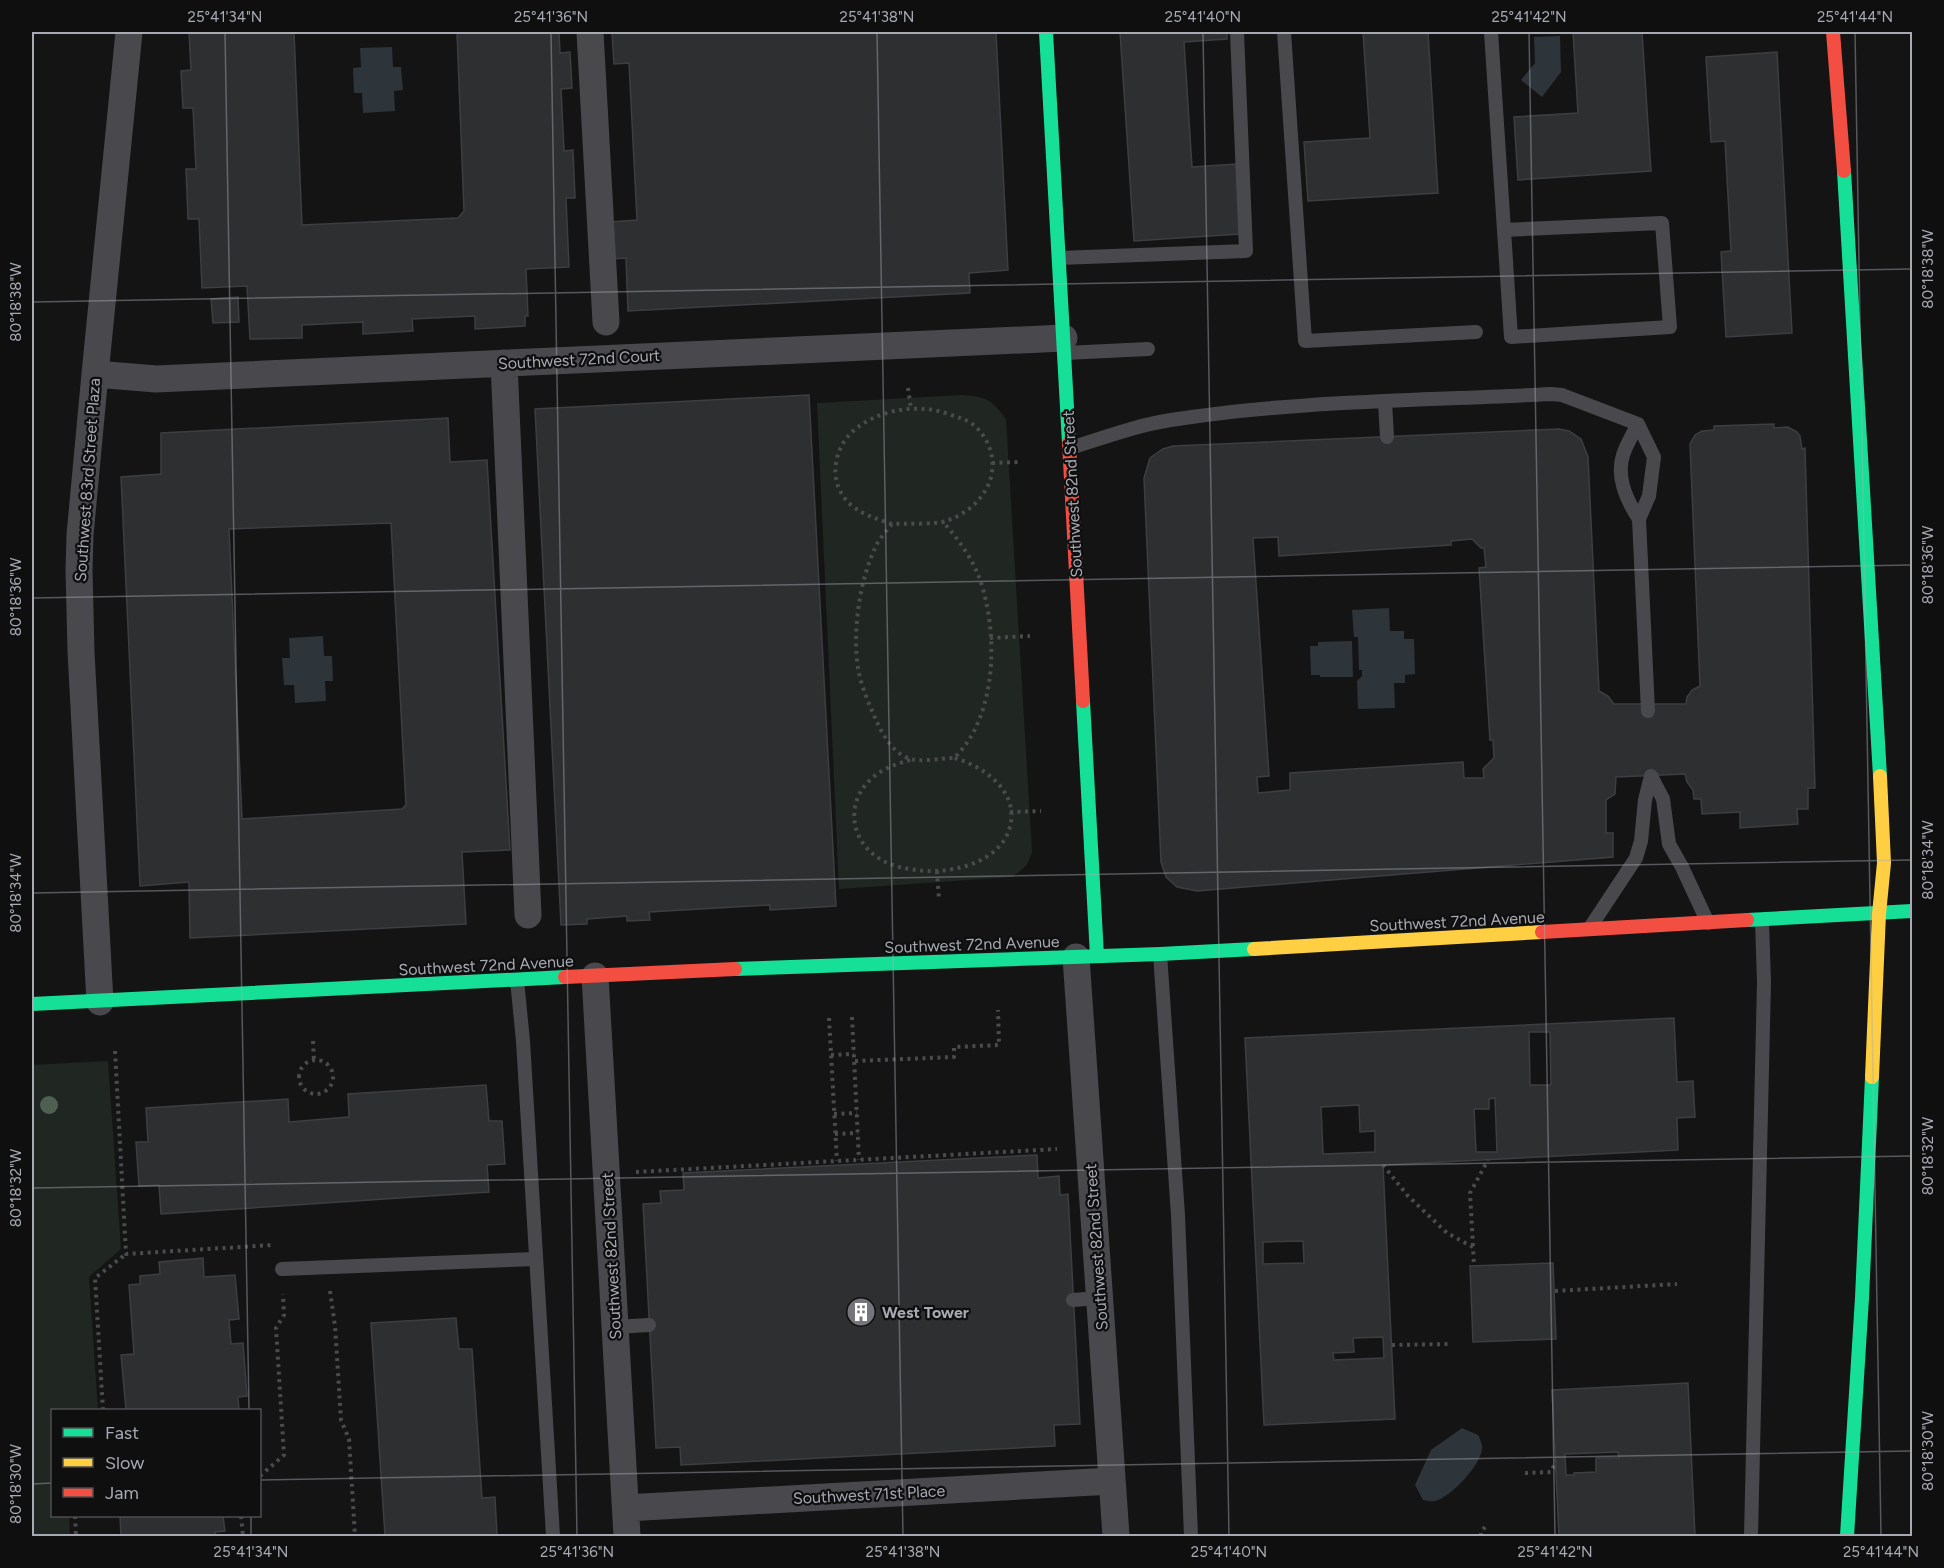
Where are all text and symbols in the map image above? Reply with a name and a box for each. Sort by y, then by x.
text: 25°41'34"N [188,8,262,26]
text: 25°41'36"N [514,8,588,26]
text: 25°41'38"N [840,8,914,26]
text: 25°41'40"N [1165,8,1241,26]
text: 25°41'42"N [1491,8,1567,26]
text: 25°41'44"N [1817,8,1893,26]
text: 80°18'38"W [1919,229,1937,309]
text: 80°18'38"W [7,262,25,342]
street label: Southwest 72nd Court [497,346,661,373]
street label: Southwest 83rd Street Plaza [71,377,104,583]
street label: Southwest 82nd Street [1059,410,1086,578]
text: 80°18'36"W [1919,525,1937,604]
text: 80°18'36"W [7,557,25,636]
text: 80°18'34"W [1919,820,1937,900]
text: 80°18'34"W [7,853,25,933]
street label: Southwest 72nd Avenue [1369,907,1545,936]
street label: Southwest 72nd Avenue [884,932,1060,957]
street label: Southwest 72nd Avenue [398,951,574,980]
text: 80°18'32"W [1919,1116,1937,1195]
text: 80°18'32"W [7,1148,25,1227]
street label: Southwest 82nd Street [1081,1163,1112,1331]
street label: Southwest 82nd Street [598,1172,625,1340]
building icon: West Tower [845,1296,877,1328]
place label: West Tower [882,1303,969,1322]
legend [51,1409,261,1517]
text: 80°18'30"W [1919,1411,1937,1491]
text: Fast [105,1422,139,1444]
text: 80°18'30"W [7,1444,25,1524]
text: Slow [105,1452,144,1474]
street label: Southwest 71st Place [792,1481,946,1508]
text: Jam [105,1482,139,1504]
text: 25°41'34"N [214,1543,288,1561]
text: 25°41'36"N [540,1543,614,1561]
text: 25°41'38"N [866,1543,940,1561]
text: 25°41'40"N [1191,1543,1267,1561]
text: 25°41'42"N [1517,1543,1593,1561]
text: 25°41'44"N [1843,1543,1919,1561]

